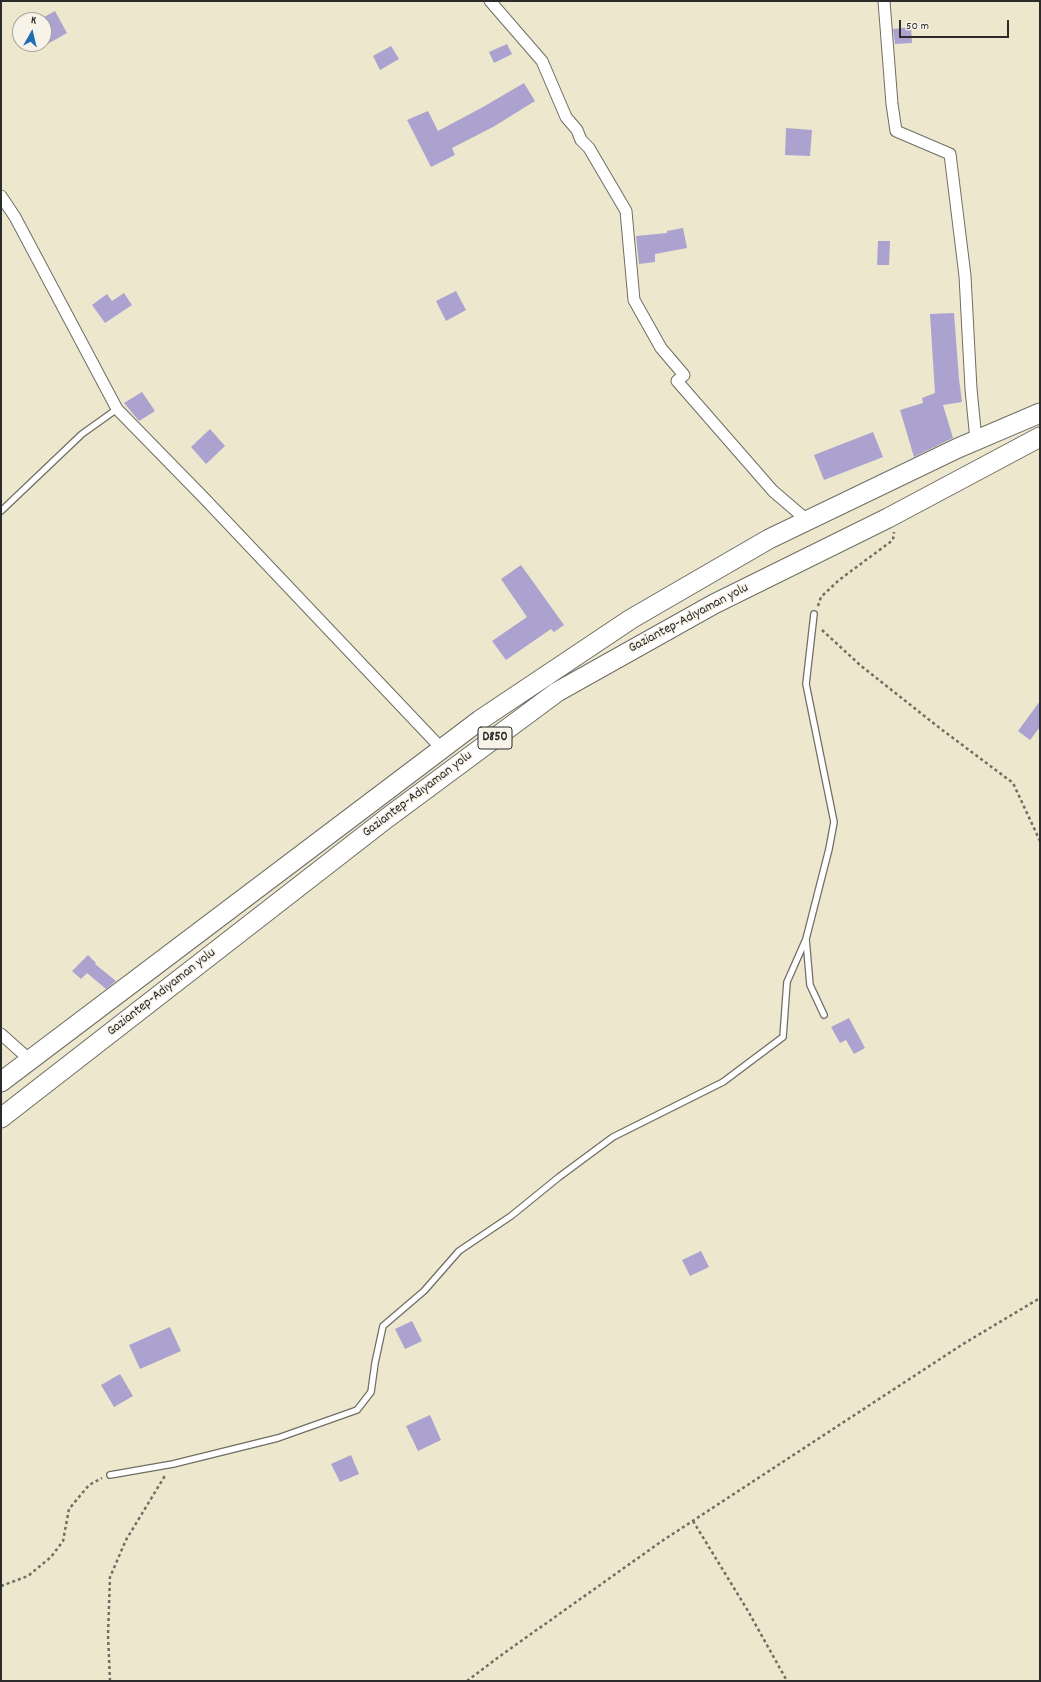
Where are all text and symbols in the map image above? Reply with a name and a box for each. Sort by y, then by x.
north arrow [12,12,52,52]
scale bar [901,12,1011,38]
text: K [30,13,37,29]
text: 50 m [906,18,929,35]
street label: Gaziantep-Adıyaman yolu [626,580,752,658]
road number: D850 [478,727,512,749]
street label: Gaziantep-Adıyaman yolu [360,748,476,842]
street label: Gaziantep-Adıyaman yolu [104,945,220,1041]

